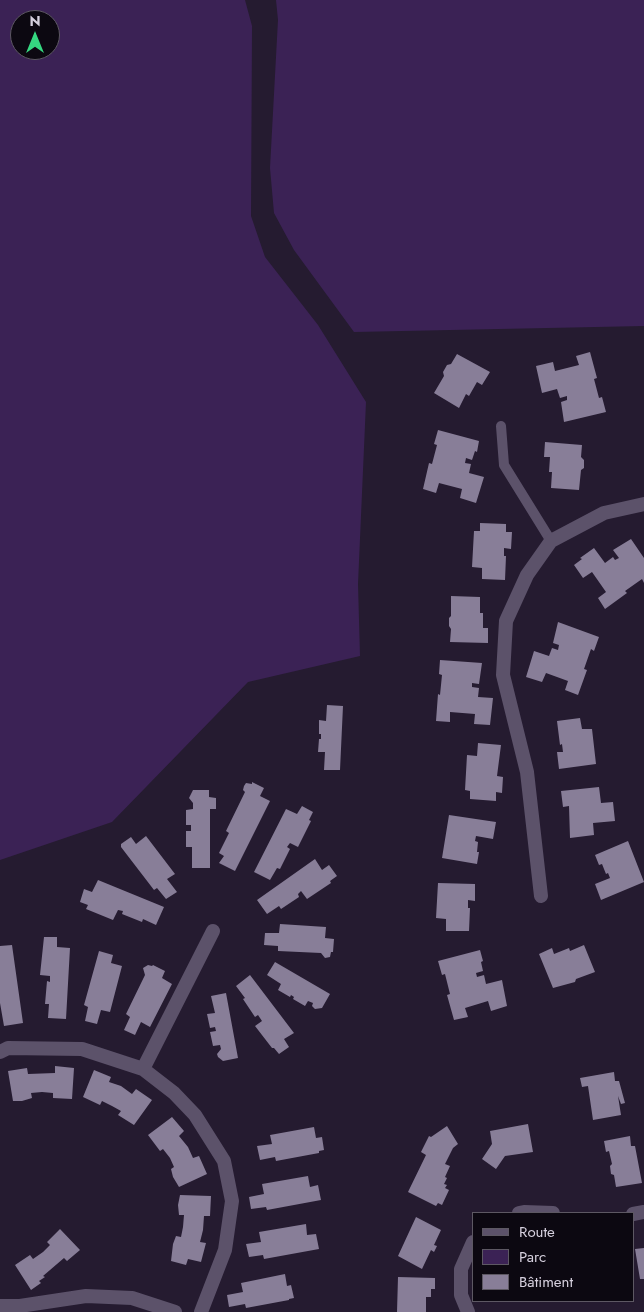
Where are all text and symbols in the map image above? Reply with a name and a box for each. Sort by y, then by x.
north arrow [10,10,60,60]
text: N [29,11,41,31]
legend [472,1212,634,1302]
text: Route [519,1221,555,1243]
text: Parc [519,1246,546,1268]
text: Bâtiment [519,1271,573,1293]

